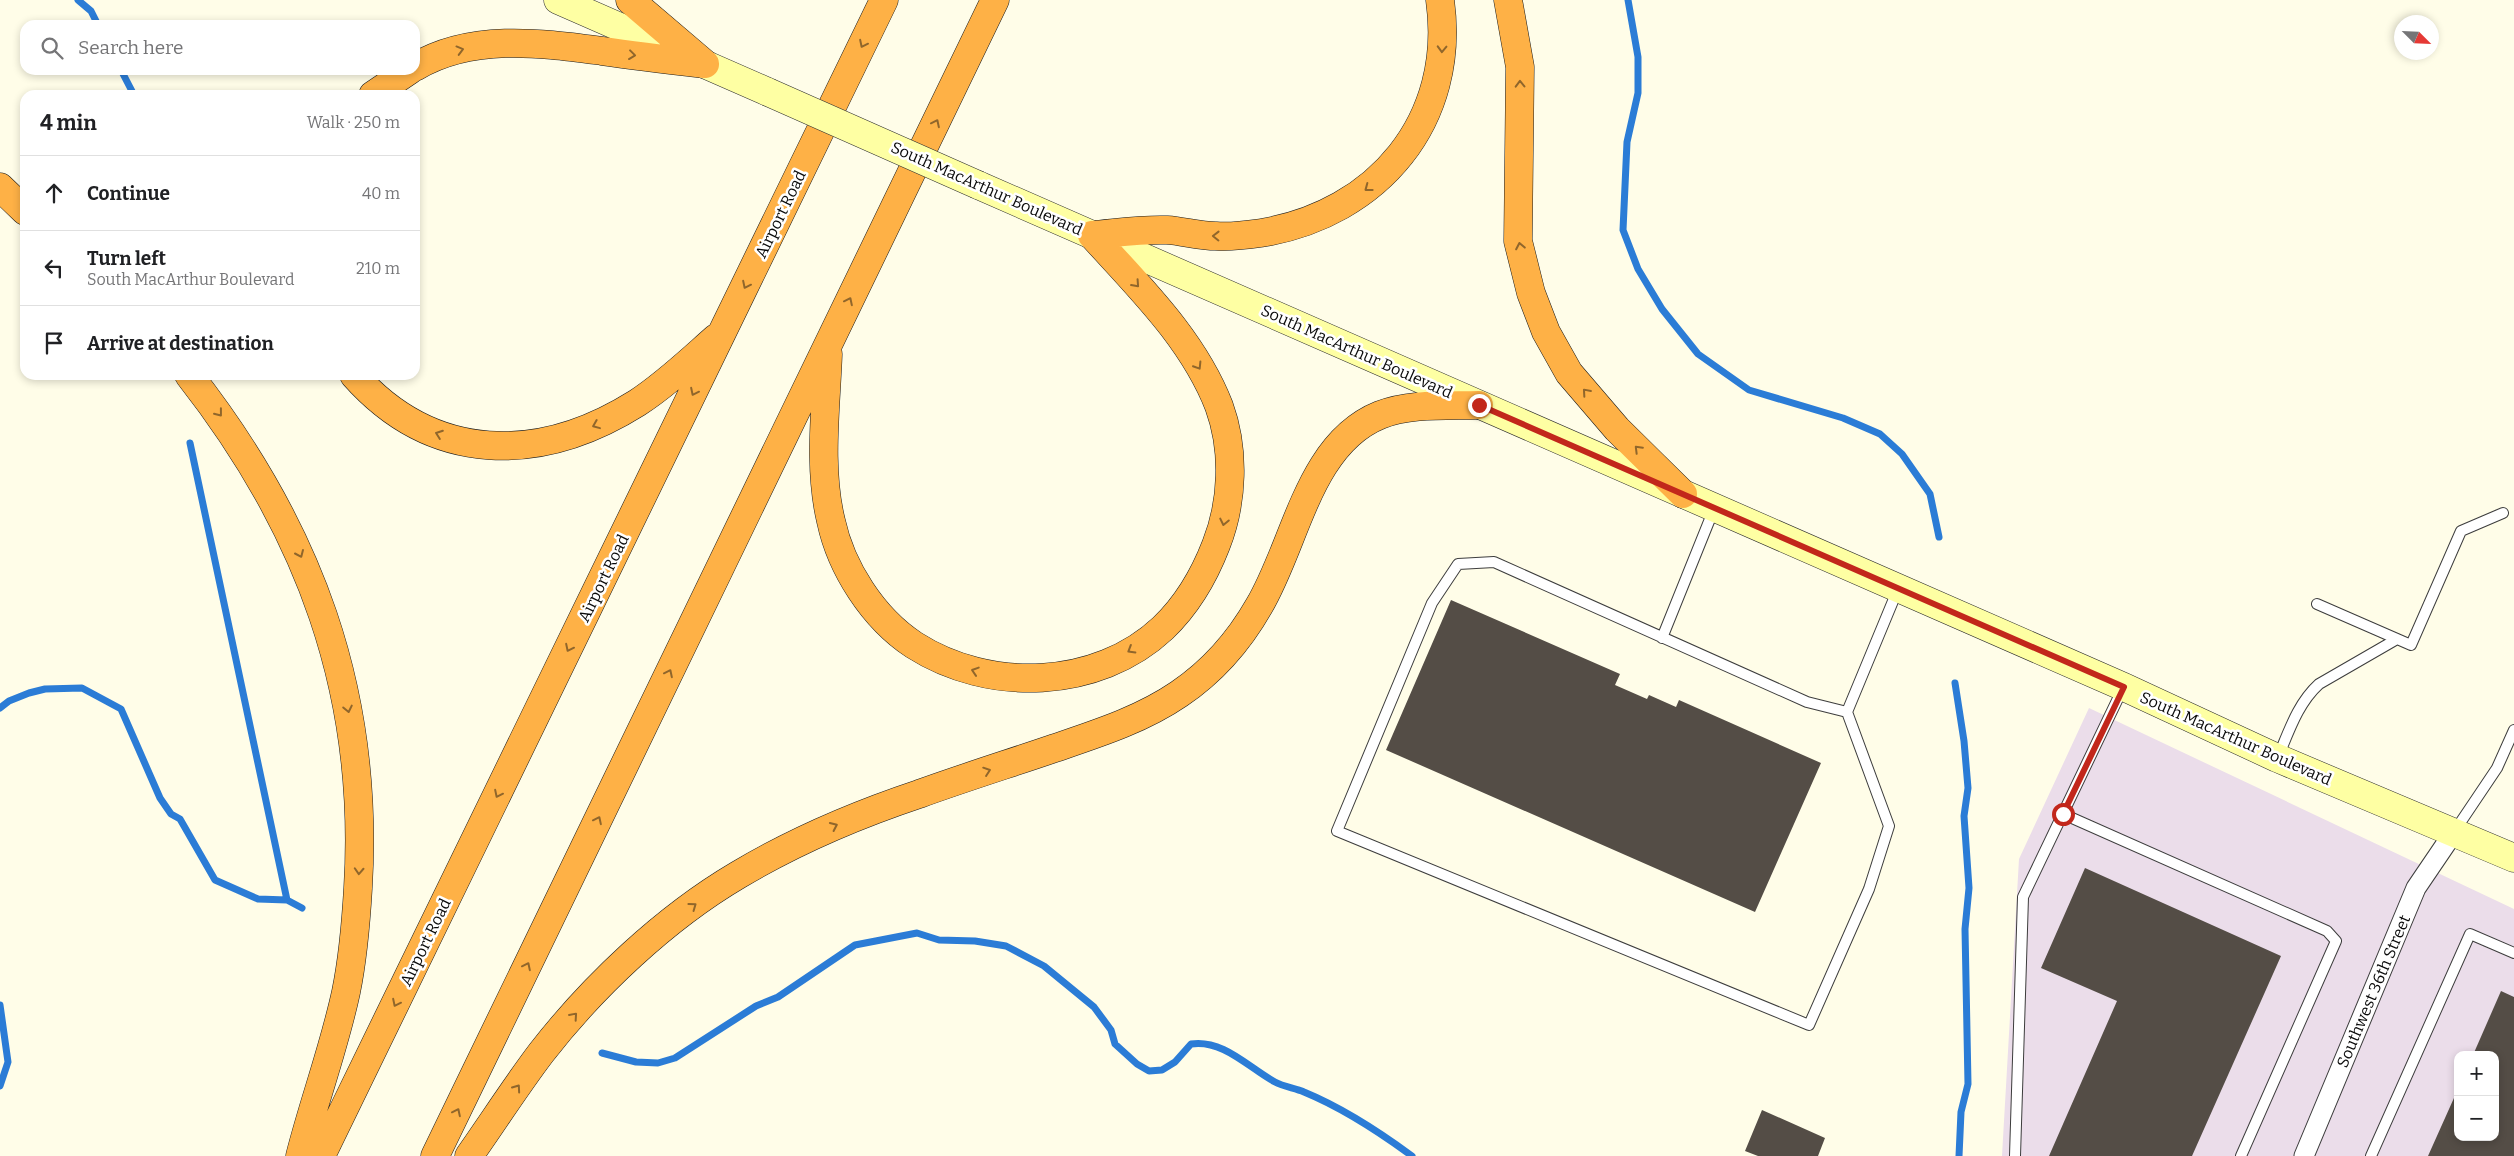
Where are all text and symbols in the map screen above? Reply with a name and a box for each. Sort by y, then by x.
north arrow [2394,15,2439,60]
search box [20,20,420,75]
icon: search [38,34,66,62]
text: Search here [78,36,183,59]
one-way arrow [858,39,869,48]
one-way arrow [456,45,465,56]
one-way arrow [1436,45,1447,53]
one-way arrow [629,49,637,60]
one-way arrow [1515,80,1525,88]
text: 4 min [40,110,97,136]
text: Walk · 250 m [307,113,400,132]
one-way arrow [929,119,940,128]
street label: South MacArthur Boulevard [888,138,1086,240]
street label: Airport Road [751,167,810,261]
icon: ahead [40,179,68,207]
text: Continue [87,182,170,205]
one-way arrow [1365,182,1374,190]
text: 40 m [362,184,400,203]
one-way arrow [1212,230,1220,241]
one-way arrow [1515,242,1526,251]
text: Turn left [87,247,166,270]
icon: left [40,254,68,282]
text: 210 m [356,259,400,278]
text: South MacArthur Boulevard [87,270,294,289]
one-way arrow [1130,278,1139,287]
one-way arrow [742,280,753,289]
one-way arrow [843,297,854,306]
street label: South MacArthur Boulevard [1258,301,1456,403]
icon: arrive [40,329,68,357]
text: Arrive at destination [87,332,274,355]
one-way arrow [1192,361,1202,370]
one-way arrow [690,387,700,396]
one-way arrow [1582,389,1591,398]
route end [1468,394,1491,417]
one-way arrow [214,407,222,416]
one-way arrow [592,419,601,429]
one-way arrow [435,430,443,440]
one-way arrow [1634,446,1643,455]
one-way arrow [1219,517,1230,526]
street label: Airport Road [574,531,633,625]
one-way arrow [293,549,304,558]
one-way arrow [565,643,575,652]
one-way arrow [1128,644,1137,654]
one-way arrow [971,666,980,676]
one-way arrow [663,669,673,678]
street label: South MacArthur Boulevard [2137,688,2335,790]
one-way arrow [342,704,353,713]
one-way arrow [982,767,991,777]
one-way arrow [494,789,504,798]
route start [2052,803,2075,826]
one-way arrow [592,816,602,825]
one-way arrow [829,822,838,832]
one-way arrow [354,867,365,875]
street label: Airport Road [396,895,455,989]
one-way arrow [688,903,697,912]
street label: Southwest 36th Street [2333,912,2414,1070]
one-way arrow [521,962,532,971]
one-way arrow [392,998,402,1007]
one-way arrow [568,1012,577,1021]
map controls [2454,1051,2499,1141]
button: + [2454,1051,2499,1096]
one-way arrow [511,1084,520,1093]
button: − [2454,1096,2499,1141]
one-way arrow [450,1108,461,1117]

